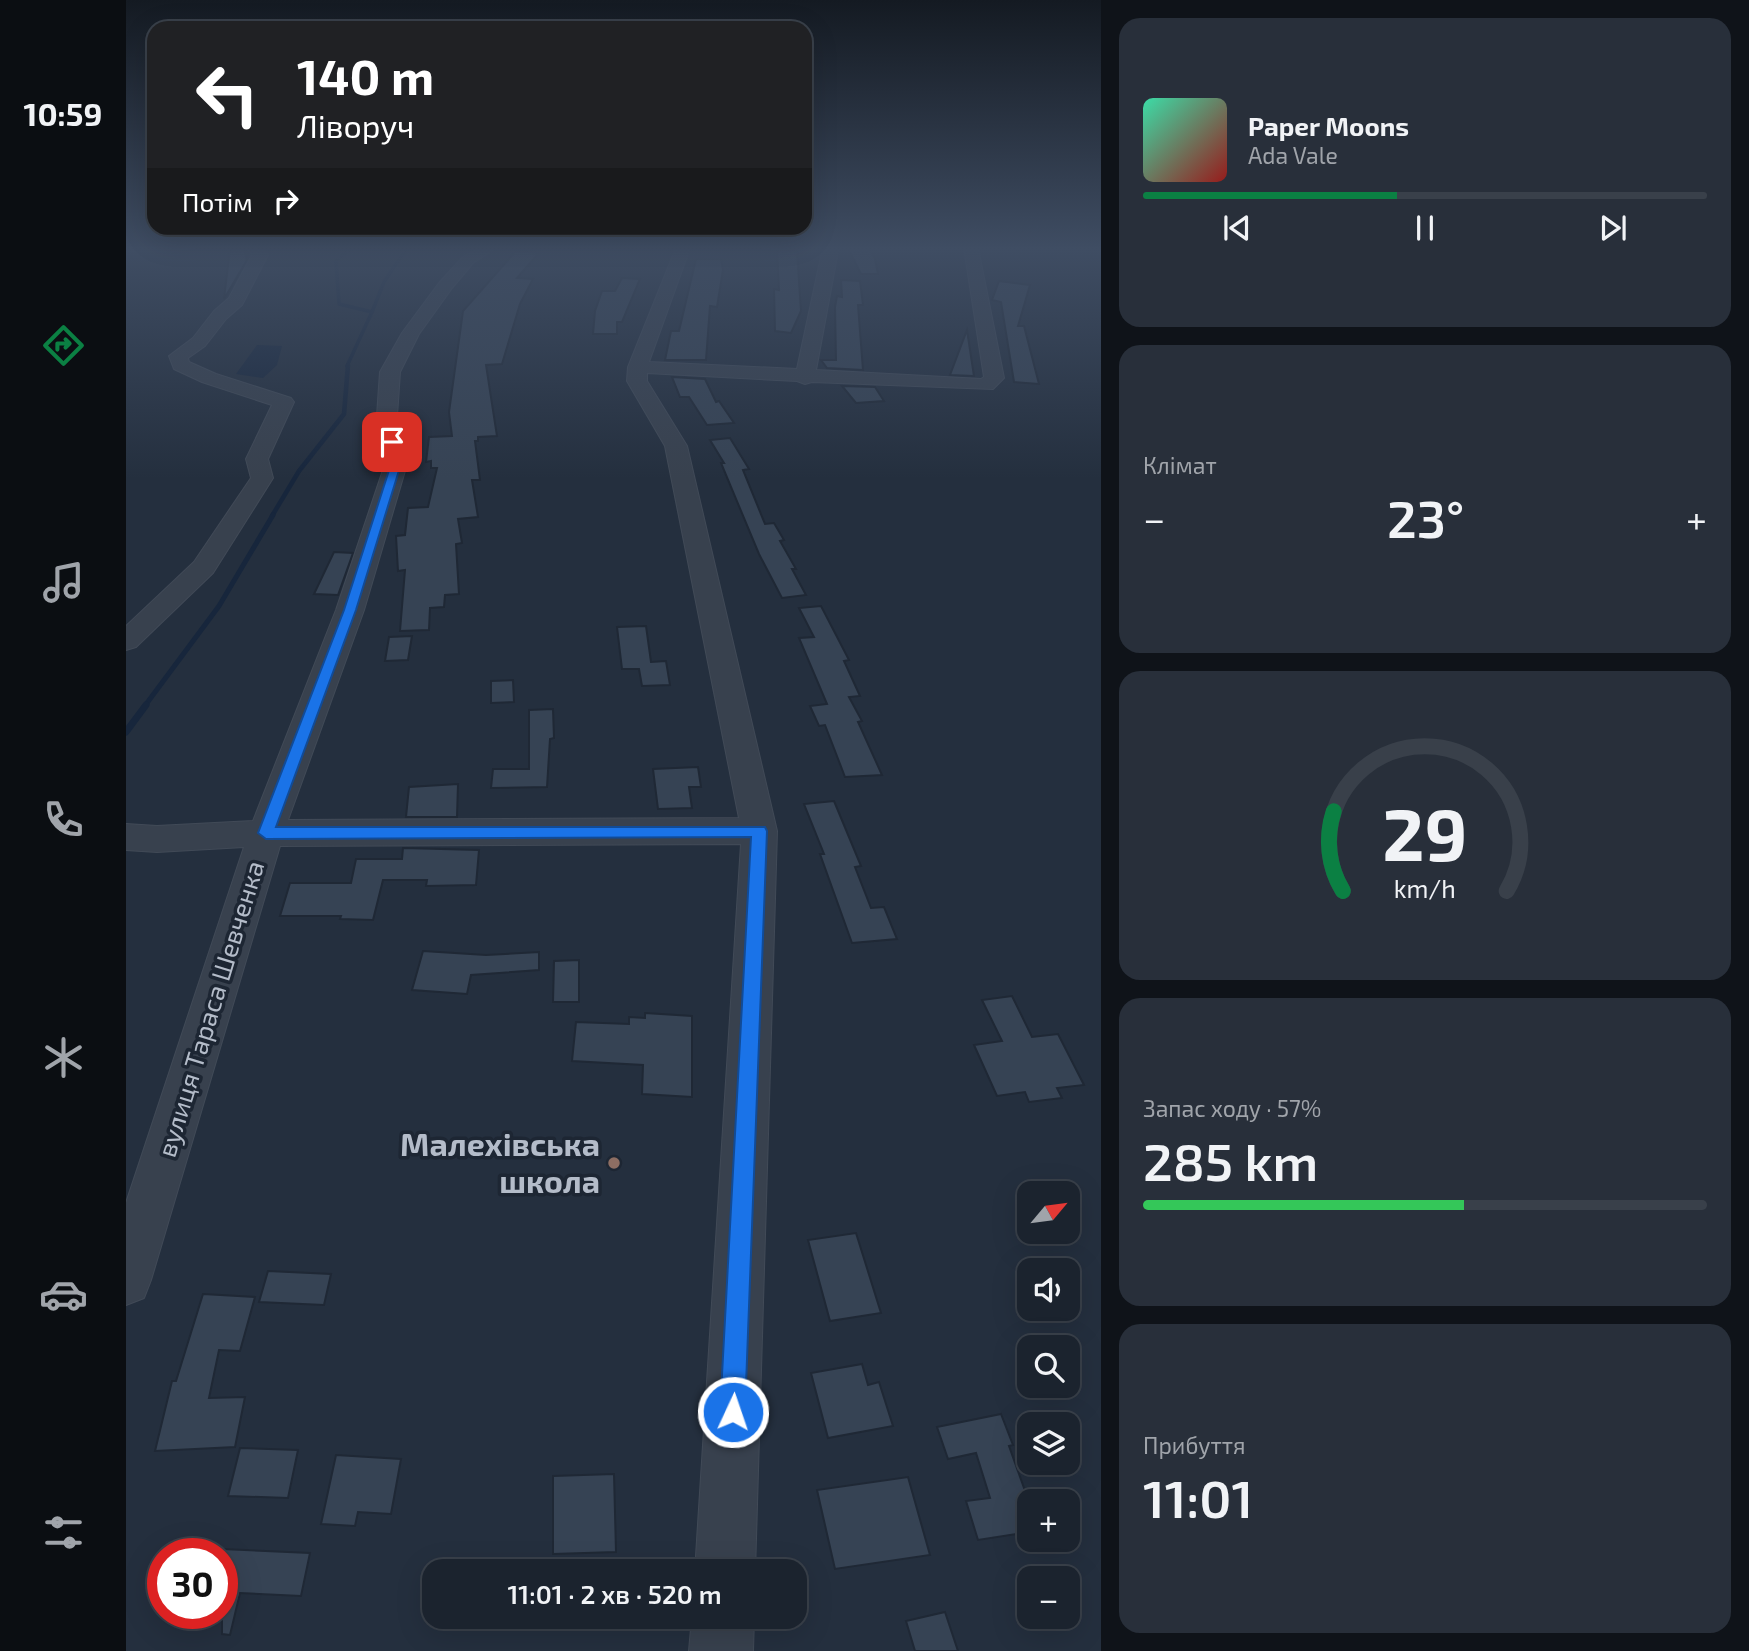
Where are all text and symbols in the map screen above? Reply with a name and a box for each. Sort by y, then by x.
text: 140 m [297,46,434,105]
icon: left [182,49,273,140]
text: 10:59 [24,94,102,132]
text: Ліворуч [297,106,414,144]
text: Paper Moons [1248,110,1409,141]
text: Ada Vale [1248,141,1338,169]
icon: right [267,182,305,220]
text: Потім [182,186,253,217]
icon: previous [1218,209,1256,247]
icon: pause [1406,209,1444,247]
icon: next [1594,209,1632,247]
icon: directions [39,321,88,370]
pin [362,412,422,472]
icon: arrive [373,423,411,461]
text: Клімат [1143,451,1217,479]
text: 23° [1387,486,1464,548]
text: − [1143,495,1165,541]
text: + [1686,495,1707,541]
icon: music [39,558,88,607]
text: 29 [1382,789,1468,877]
icon: phone [39,795,88,844]
street label: вулиця Тараса Шевченка [150,857,270,1161]
text: km/h [1394,873,1456,903]
icon: climate [39,1033,88,1082]
text: Запас ходу · 57% [1143,1094,1321,1122]
place label: Малехівська школа [400,1124,600,1199]
text: 285 km [1143,1129,1318,1191]
marker: Малехівська школа [606,1155,622,1171]
north arrow [1017,1181,1080,1244]
map controls [1017,1181,1080,1629]
button: sound [1017,1258,1080,1321]
icon: car [39,1270,88,1319]
button: search [1017,1335,1080,1398]
position arrow [696,1375,770,1449]
button: layers [1017,1412,1080,1475]
text: Прибуття [1143,1431,1246,1459]
text: 11:01 [1143,1466,1253,1528]
button: + [1017,1489,1080,1552]
icon: filters [39,1508,88,1557]
speed limit sign: 30 [147,1538,238,1629]
button: − [1017,1566,1080,1629]
text: 11:01 · 2 хв · 520 m [508,1578,721,1609]

